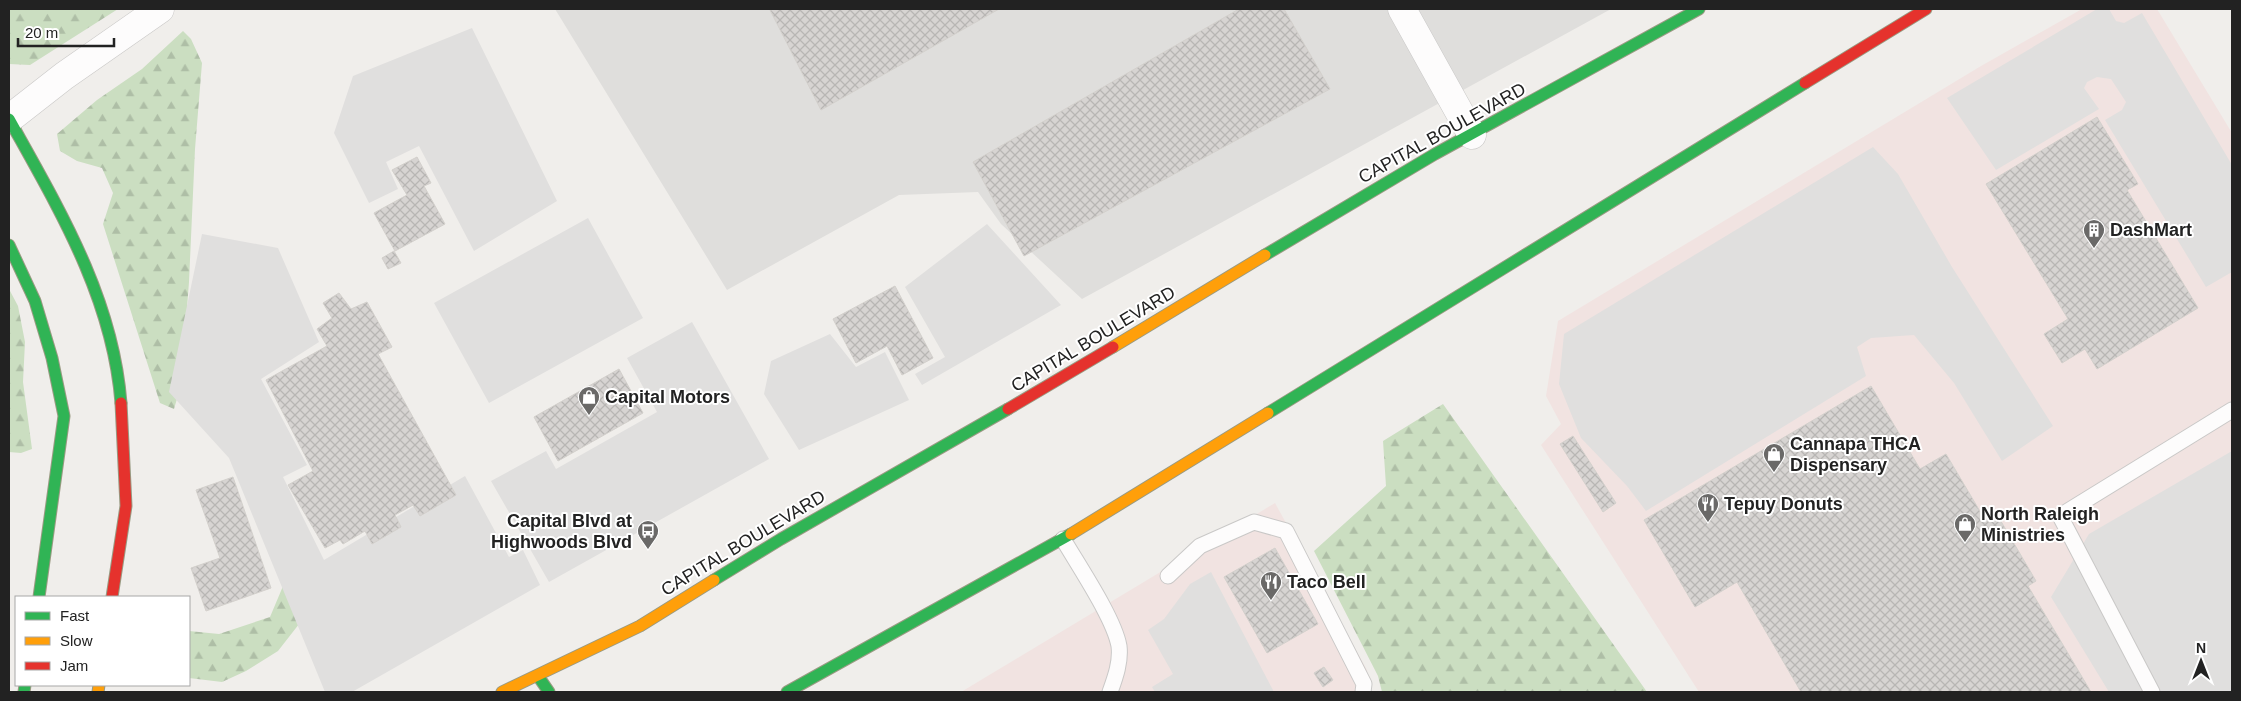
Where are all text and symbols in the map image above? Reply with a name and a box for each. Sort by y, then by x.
scale bar [18,15,114,47]
text: 20 m [25,24,58,41]
street label: CAPITAL BOULEVARD [1355,79,1529,187]
building icon: DashMart [2082,218,2106,249]
place label: DashMart [2110,220,2192,240]
street label: CAPITAL BOULEVARD [1007,282,1179,396]
shop icon: Capital Motors [577,385,601,416]
place label: Capital Motors [605,387,730,407]
place label: Cannapa THCA Dispensary [1790,434,1921,475]
shop icon: Cannapa THCA Dispensary [1762,442,1786,473]
street label: CAPITAL BOULEVARD [657,486,829,600]
restaurant icon: Tepuy Donuts [1696,492,1720,523]
place label: Tepuy Donuts [1724,494,1843,514]
place label: North Raleigh Ministries [1981,504,2099,545]
place label: Capital Blvd at Highwoods Blvd [491,511,632,552]
shop icon: North Raleigh Ministries [1953,512,1977,543]
bus stop icon: Capital Blvd at Highwoods Blvd [636,519,660,550]
restaurant icon: Taco Bell [1259,570,1283,601]
place label: Taco Bell [1287,572,1366,592]
legend [15,596,190,686]
text: Fast [60,607,90,624]
text: Slow [60,632,93,649]
north arrow [2176,636,2226,686]
text: N [2196,640,2206,656]
text: Jam [60,657,88,674]

